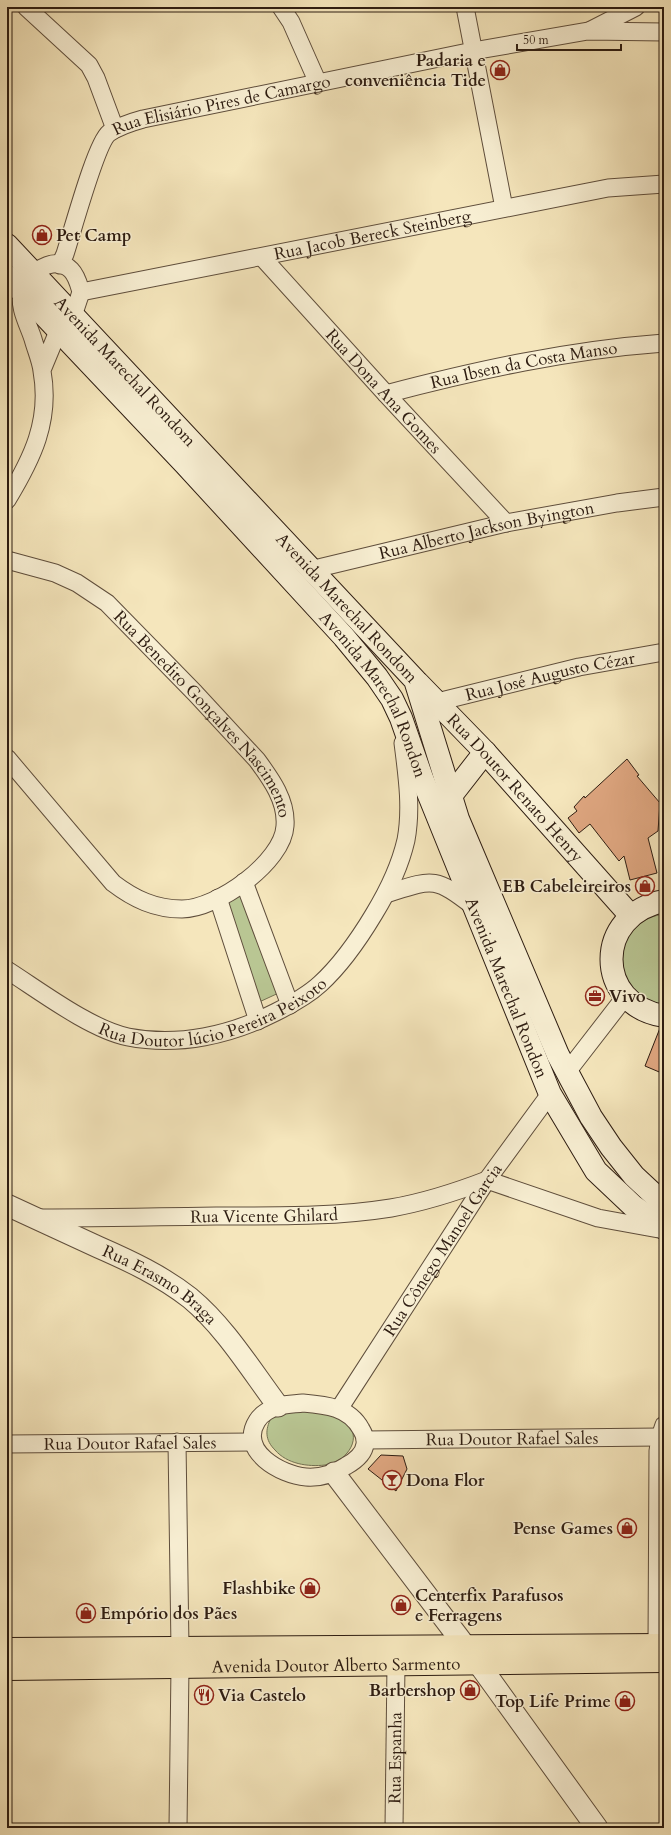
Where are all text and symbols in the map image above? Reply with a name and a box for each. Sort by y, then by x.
scale bar [517,26,621,52]
text: 50 m [523,32,550,48]
place label: Padaria e conveniência Tide [345,49,486,92]
shop icon: Padaria e conveniência Tide [489,59,511,81]
street label: Rua Elisiário Pires de Camargo [108,69,332,140]
street label: Rua Jacob Bereck Steinberg [272,204,473,265]
shop icon: Pet Camp [31,224,53,246]
place label: Pet Camp [56,224,132,247]
street label: Avenida Marechal Rondom [49,291,202,452]
street label: Rua Dona Ana Gomes [321,323,447,459]
street label: Rua Ibsen da Costa Manso [428,336,618,394]
street label: Rua Alberto Jackson Byington [377,496,596,565]
street label: Avenida Marechal Rondom [271,527,424,688]
street label: Rua Benedito Gonçalves Nascimento [109,605,297,819]
street label: Avenida Marechal Rondon [314,606,433,781]
street label: Rua José Augusto Cézar [463,646,637,706]
street label: Rua Doutor Renato Henry [442,708,589,867]
place label: EB Cabeleireiros [502,875,631,898]
shop icon: EB Cabeleireiros [634,875,656,897]
street label: Avenida Marechal Rondon [460,894,554,1082]
street label: Rua Doutor lúcio Pereira Peixoto [95,972,331,1052]
office icon: Vivo [584,985,606,1007]
place label: Vivo [609,985,646,1008]
street label: Rua Cônego Manoel Garcia [378,1158,507,1340]
street label: Rua Vicente Ghilard [190,1202,339,1228]
street label: Rua Erasmo Braga [99,1239,223,1330]
street label: Rua Doutor Rafael Sales [426,1426,599,1451]
street label: Rua Doutor Rafael Sales [44,1431,217,1455]
bar icon: Dona Flor [381,1469,403,1491]
place label: Dona Flor [406,1469,485,1492]
place label: Pense Games [513,1517,613,1540]
shop icon: Pense Games [616,1517,638,1539]
place label: Flashbike [222,1577,296,1600]
shop icon: Flashbike [299,1577,321,1599]
place label: Centerfix Parafusos e Ferragens [415,1584,564,1627]
shop icon: Centerfix Parafusos e Ferragens [390,1594,412,1616]
shop icon: Empório dos Pães [75,1602,97,1624]
place label: Empório dos Pães [100,1602,237,1625]
street label: Avenida Doutor Alberto Sarmento [211,1652,460,1678]
place label: Barbershop [369,1679,456,1702]
shop icon: Barbershop [459,1679,481,1701]
restaurant icon: Via Castelo [193,1684,215,1706]
place label: Via Castelo [218,1684,306,1707]
place label: Top Life Prime [495,1690,611,1713]
shop icon: Top Life Prime [614,1690,636,1712]
street label: Rua Espanha [383,1711,407,1804]

